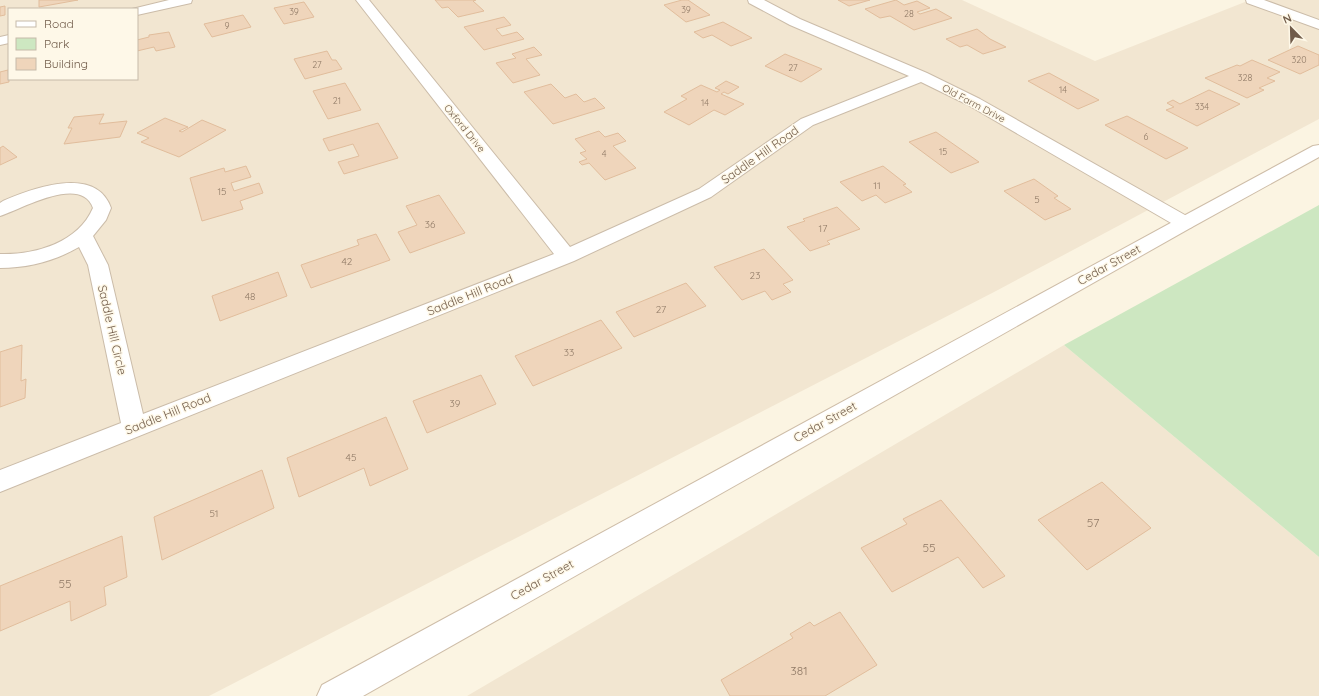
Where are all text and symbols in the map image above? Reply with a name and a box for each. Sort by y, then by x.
house number: 39 [681,4,691,15]
house number: 39 [289,6,299,17]
legend [8,8,138,80]
house number: 28 [904,8,914,19]
north arrow [1271,8,1311,48]
text: N [1281,11,1294,27]
text: Road [44,16,74,31]
house number: 9 [224,20,230,31]
text: Park [44,36,69,51]
house number: 320 [1291,54,1307,65]
text: Building [44,56,88,71]
house number: 27 [312,59,322,70]
house number: 27 [788,62,798,73]
house number: 328 [1238,72,1252,83]
street label: Old Farm Drive [940,81,1008,126]
house number: 14 [1059,84,1067,95]
house number: 21 [333,95,341,106]
house number: 14 [701,97,709,108]
house number: 334 [1195,101,1209,112]
street label: Oxford Drive [441,102,488,155]
street label: Saddle Hill Road [718,122,801,187]
house number: 6 [1144,131,1149,142]
house number: 15 [939,146,947,157]
house number: 4 [602,148,607,159]
house number: 11 [873,179,881,192]
house number: 15 [217,185,227,198]
house number: 5 [1034,193,1040,206]
house number: 36 [425,218,436,231]
house number: 17 [819,222,827,235]
street label: Cedar Street [1075,241,1143,288]
house number: 42 [342,255,353,268]
house number: 23 [750,269,760,282]
street label: Saddle Hill Road [425,271,515,319]
street label: Saddle Hill Circle [95,284,130,376]
house number: 48 [245,290,255,303]
house number: 27 [656,303,666,316]
house number: 33 [564,346,574,359]
street label: Saddle Hill Road [123,390,213,438]
house number: 39 [450,397,461,410]
street label: Cedar Street [791,398,859,445]
house number: 45 [346,451,356,464]
house number: 51 [209,507,219,520]
house number: 57 [1087,515,1099,530]
house number: 55 [922,540,936,555]
street label: Cedar Street [508,556,576,603]
house number: 55 [58,576,72,591]
house number: 381 [790,663,808,678]

